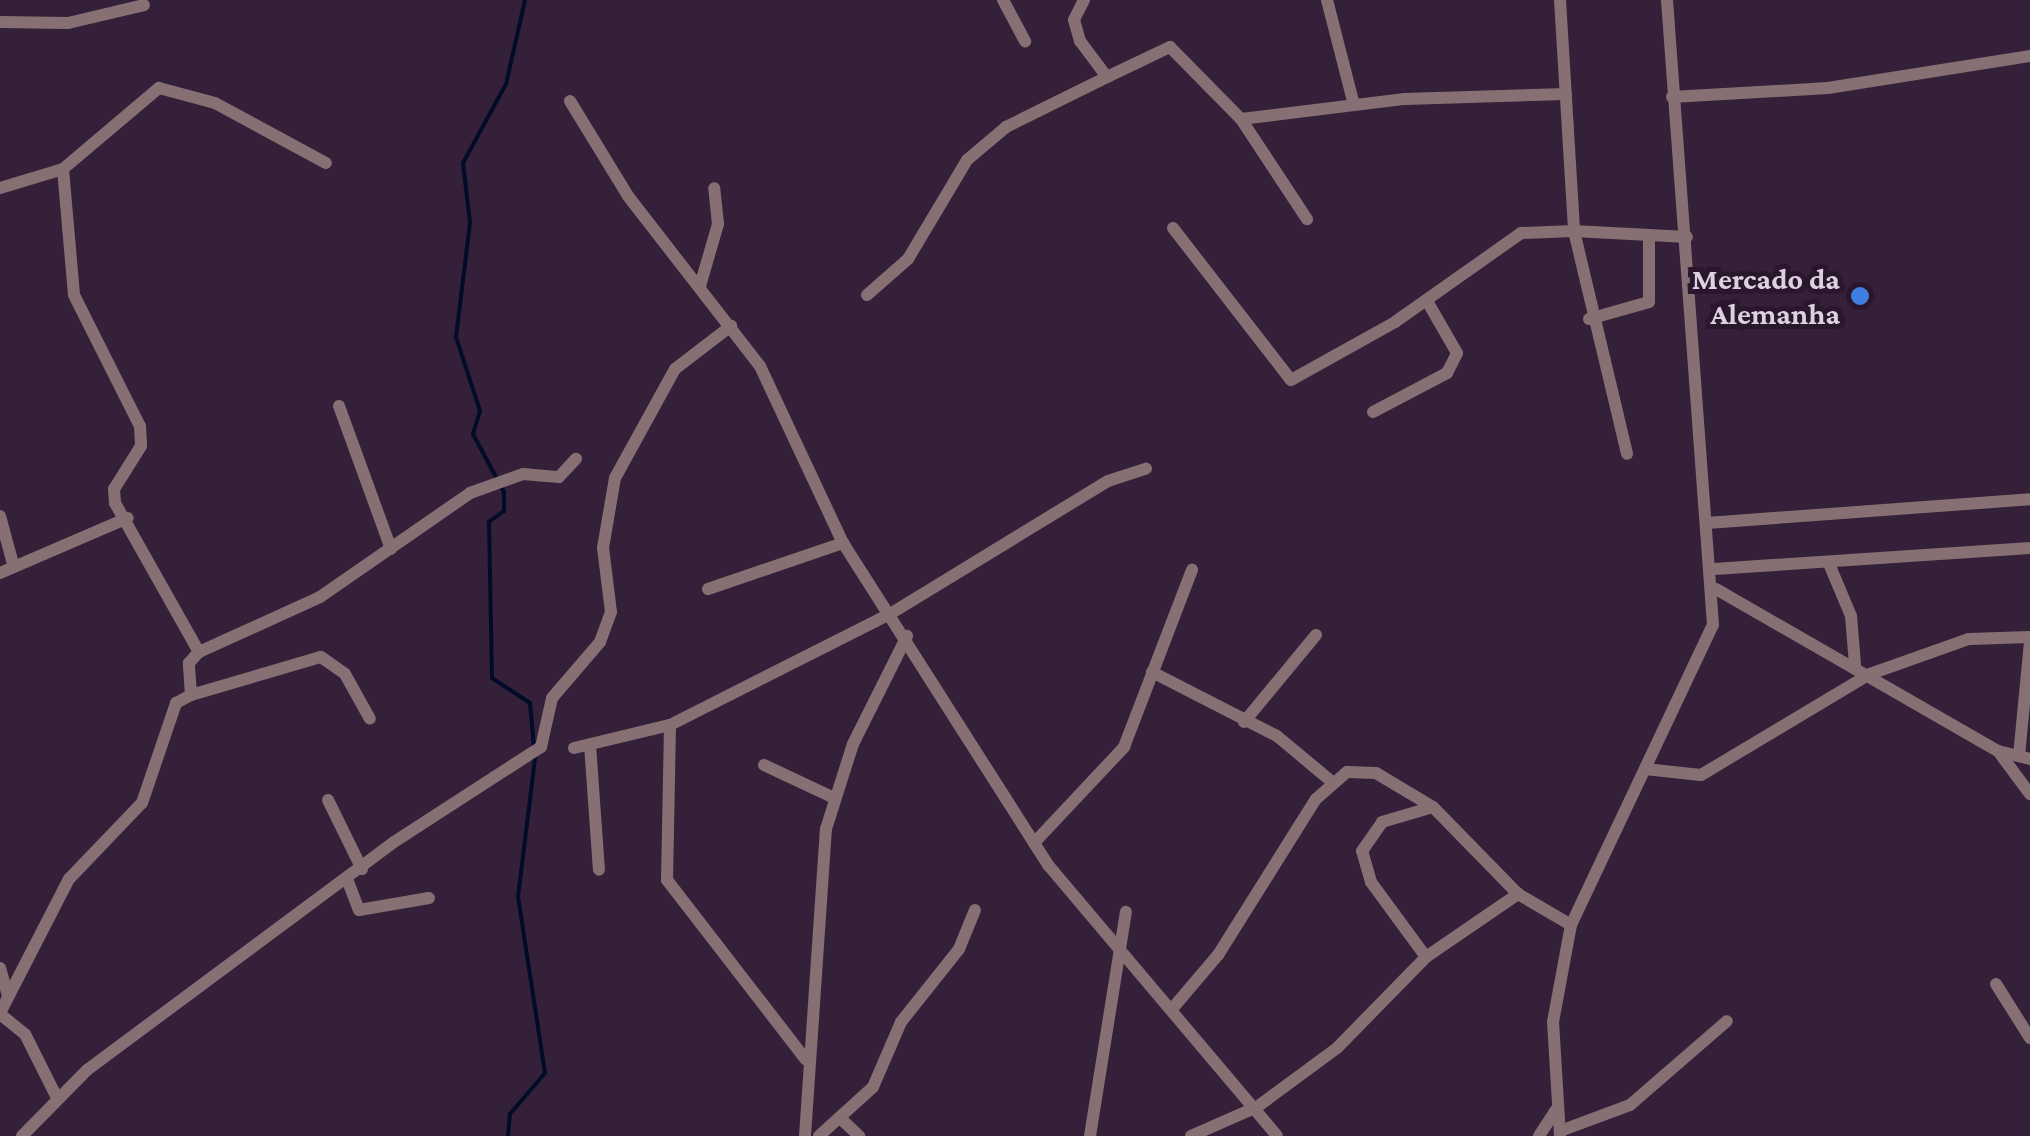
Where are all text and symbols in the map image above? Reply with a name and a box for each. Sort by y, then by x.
place label: Mercado da Alemanha [1692,261,1840,332]
marker: Mercado da Alemanha [1849,285,1871,307]

